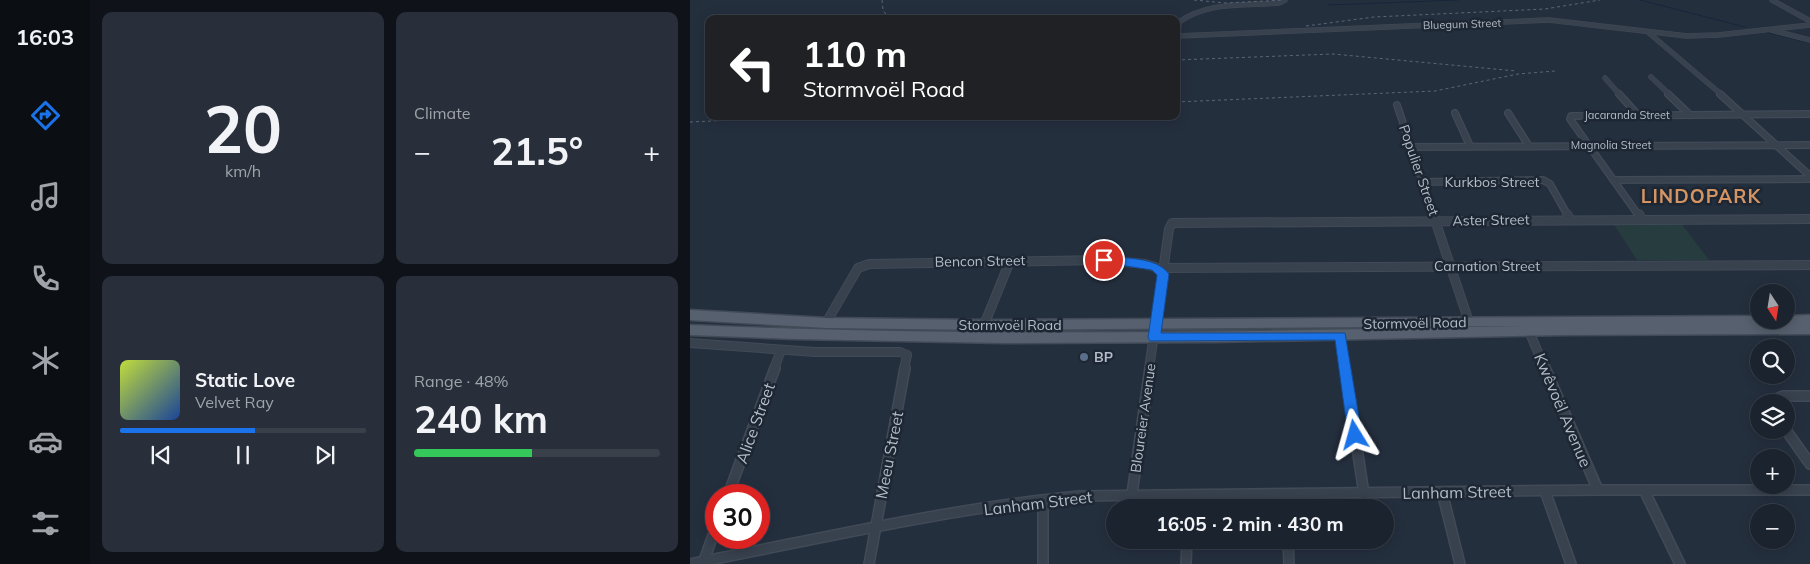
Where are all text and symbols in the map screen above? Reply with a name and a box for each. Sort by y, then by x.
street label: Bluegum Street [1423,16,1502,32]
text: 16:03 [16,23,74,51]
text: 110 m [803,32,907,76]
icon: left [720,35,785,100]
text: Stormvoël Road [803,75,965,103]
text: 20 [204,88,282,169]
icon: directions [28,98,63,133]
text: Climate [414,103,470,123]
street label: Jacaranda Street [1584,108,1670,122]
street label: Populier Street [1395,122,1443,218]
text: 21.5° [491,127,583,175]
text: − [414,134,431,169]
text: + [643,134,660,169]
street label: Magnolia Street [1571,138,1651,152]
text: km/h [225,161,261,181]
street label: Kurkbos Street [1445,173,1539,191]
icon: music [28,179,63,214]
district label: LINDOPARK [1641,184,1762,208]
street label: Aster Street [1452,210,1530,230]
pin [1083,239,1125,281]
icon: arrive [1090,246,1118,274]
street label: Bencon Street [934,251,1026,271]
street label: Carnation Street [1434,257,1540,275]
icon: phone [28,261,63,296]
north arrow [1750,284,1795,329]
map controls [1750,284,1795,549]
street label: Stormvoël Road [1363,313,1467,333]
street label: Stormvoël Road [958,316,1062,334]
button: search [1750,339,1795,384]
icon: climate [28,343,63,378]
place label: BP [1094,348,1113,366]
street label: Kwêvoël Avenue [1530,350,1596,470]
marker: BP [1078,351,1090,363]
street label: Bloureier Avenue [1126,362,1160,474]
text: Static Love [195,368,295,392]
text: Range · 48% [414,371,509,391]
street label: Alice Street [731,380,779,466]
text: Velvet Ray [195,392,274,412]
button: layers [1750,394,1795,439]
text: 240 km [414,395,548,443]
position arrow [1328,408,1380,460]
street label: Meeu Street [871,409,907,500]
icon: car [28,424,63,459]
icon: previous [147,441,175,469]
icon: pause [229,441,257,469]
icon: next [311,441,339,469]
button: + [1750,449,1795,494]
street label: Lanham Street [1402,481,1512,503]
speed limit sign: 30 [705,484,770,549]
street label: Lanham Street [983,486,1094,520]
button: − [1750,504,1795,549]
icon: filters [28,506,63,541]
text: 16:05 · 2 min · 430 m [1156,512,1344,536]

